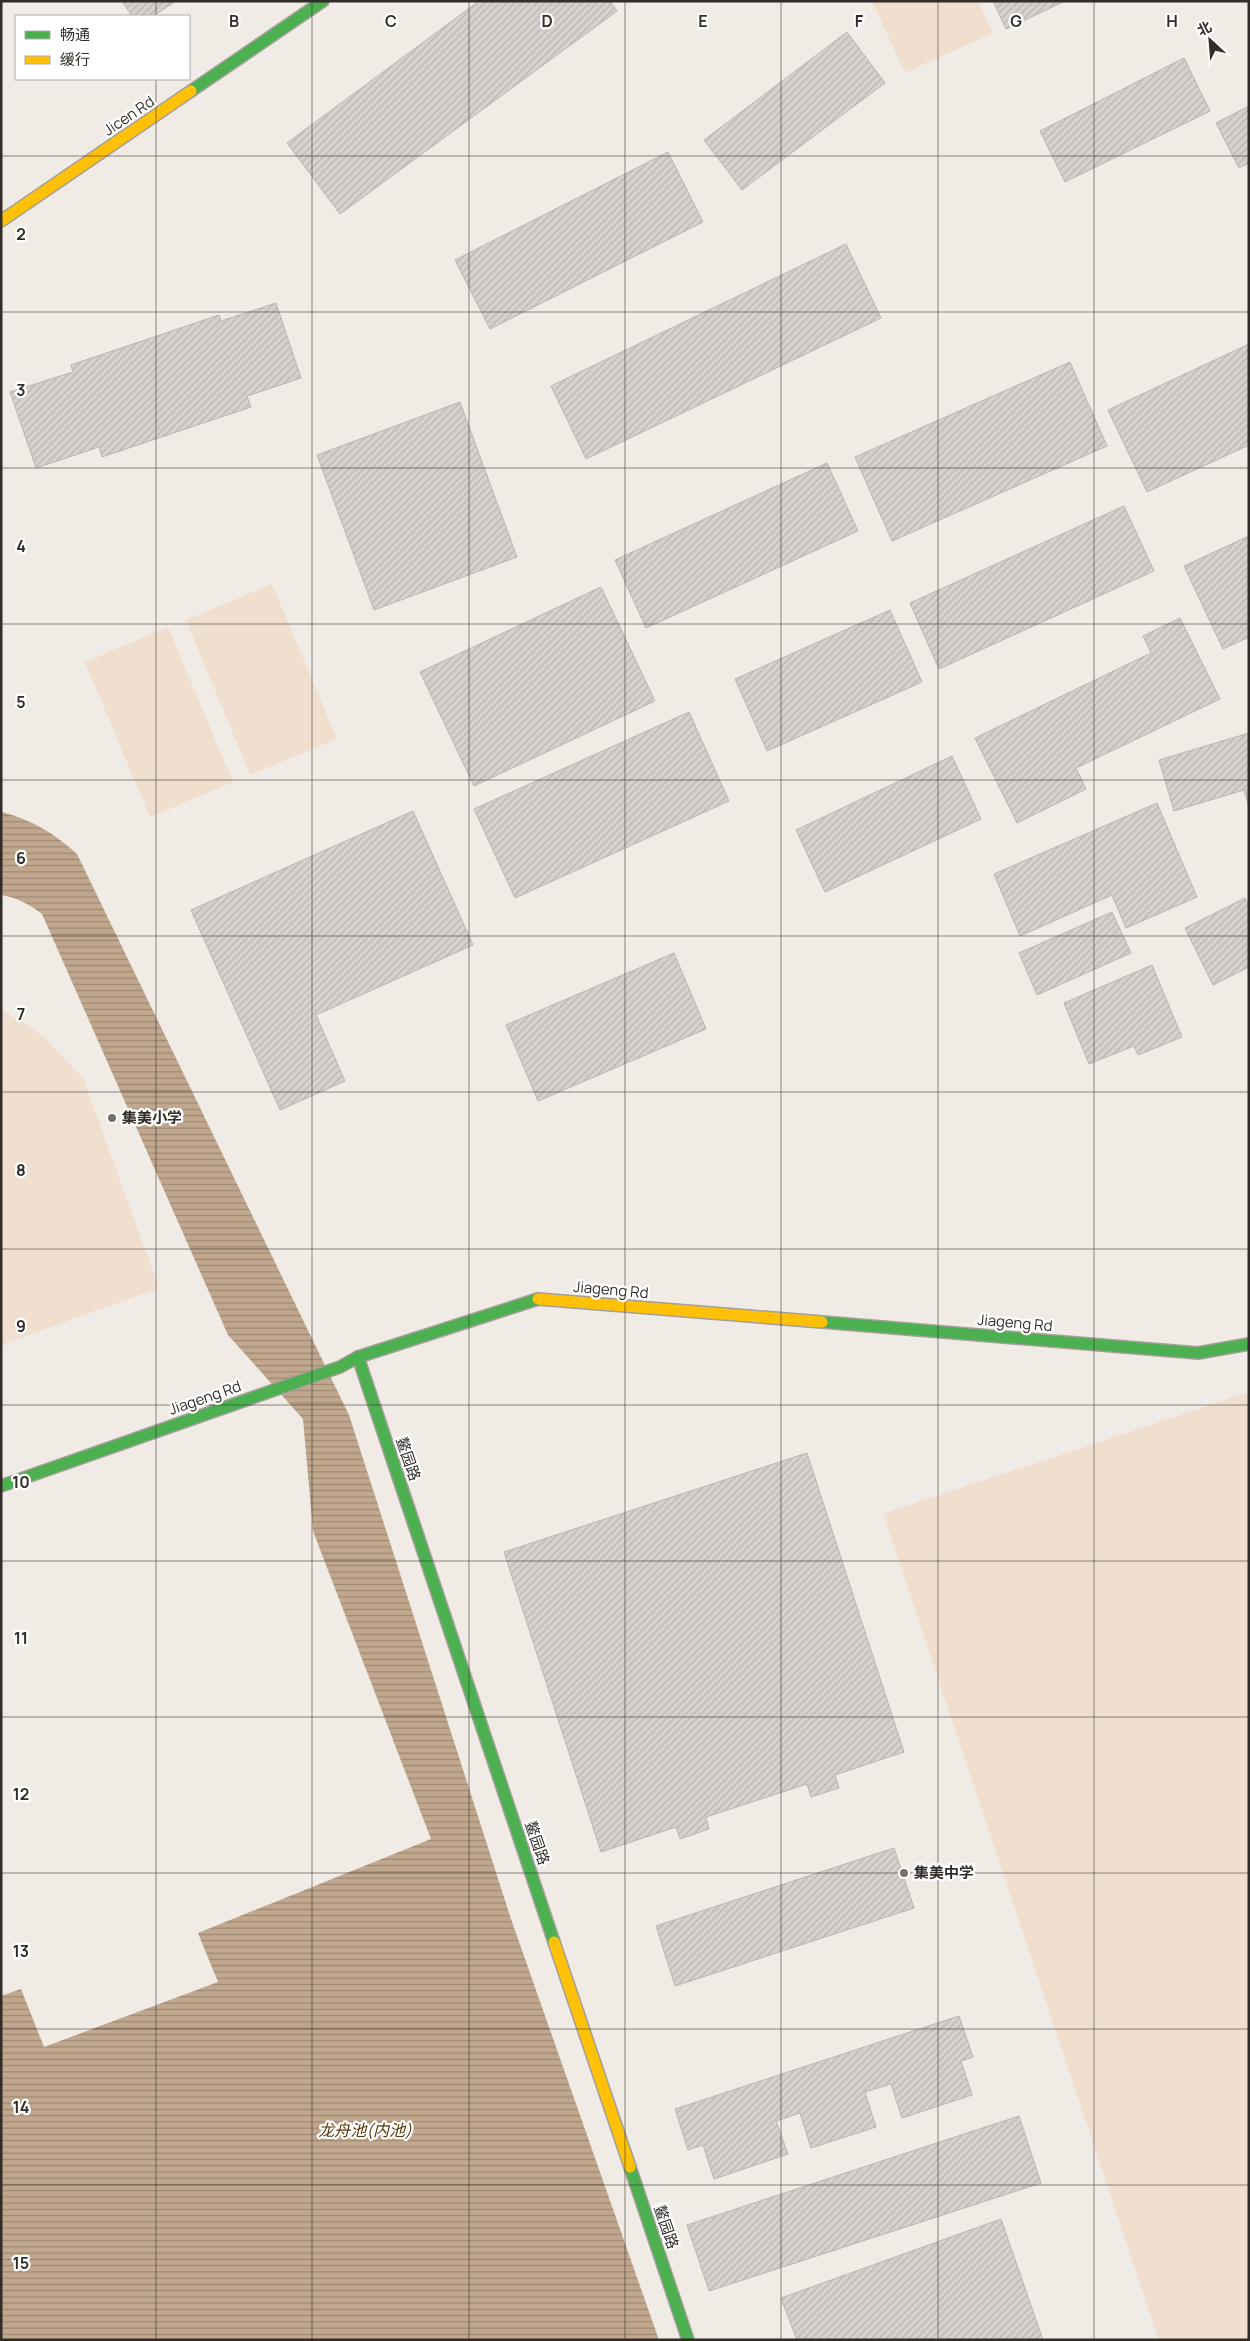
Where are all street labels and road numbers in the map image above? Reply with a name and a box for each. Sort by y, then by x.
street label: Jicen Rd [99,91,158,140]
street label: Jiageng Rd [573,1276,649,1303]
street label: Jiageng Rd [977,1309,1053,1336]
street label: Jiageng Rd [166,1375,244,1420]
street label: 鳌园路 [391,1434,426,1484]
street label: 鳌园路 [520,1818,555,1868]
street label: 鳌园路 [649,2202,684,2252]

